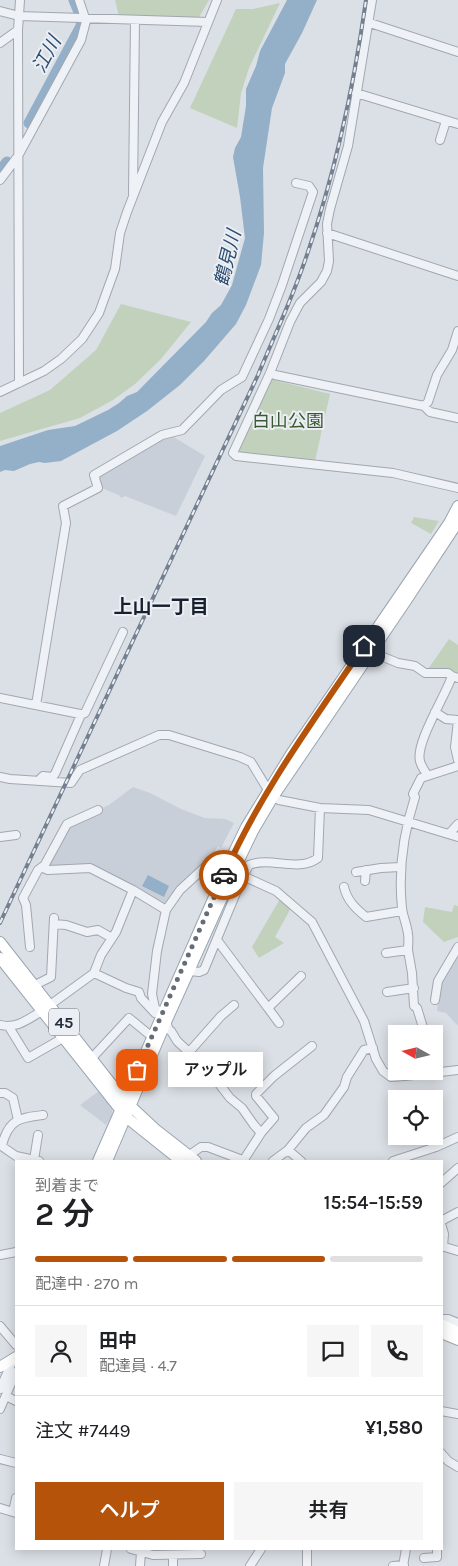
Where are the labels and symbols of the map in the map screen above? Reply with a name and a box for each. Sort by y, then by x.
water label: 江川 [28,31,66,76]
water label: 鶴見川 [210,226,246,289]
park label: 白山公園 [252,410,324,432]
district label: 上山一丁目 [113,596,209,618]
pin [343,625,385,667]
courier [199,850,249,900]
road number: 45 [49,1009,79,1036]
north arrow [388,1025,442,1080]
pin [116,1049,158,1091]
callout: アップル [167,1052,262,1088]

